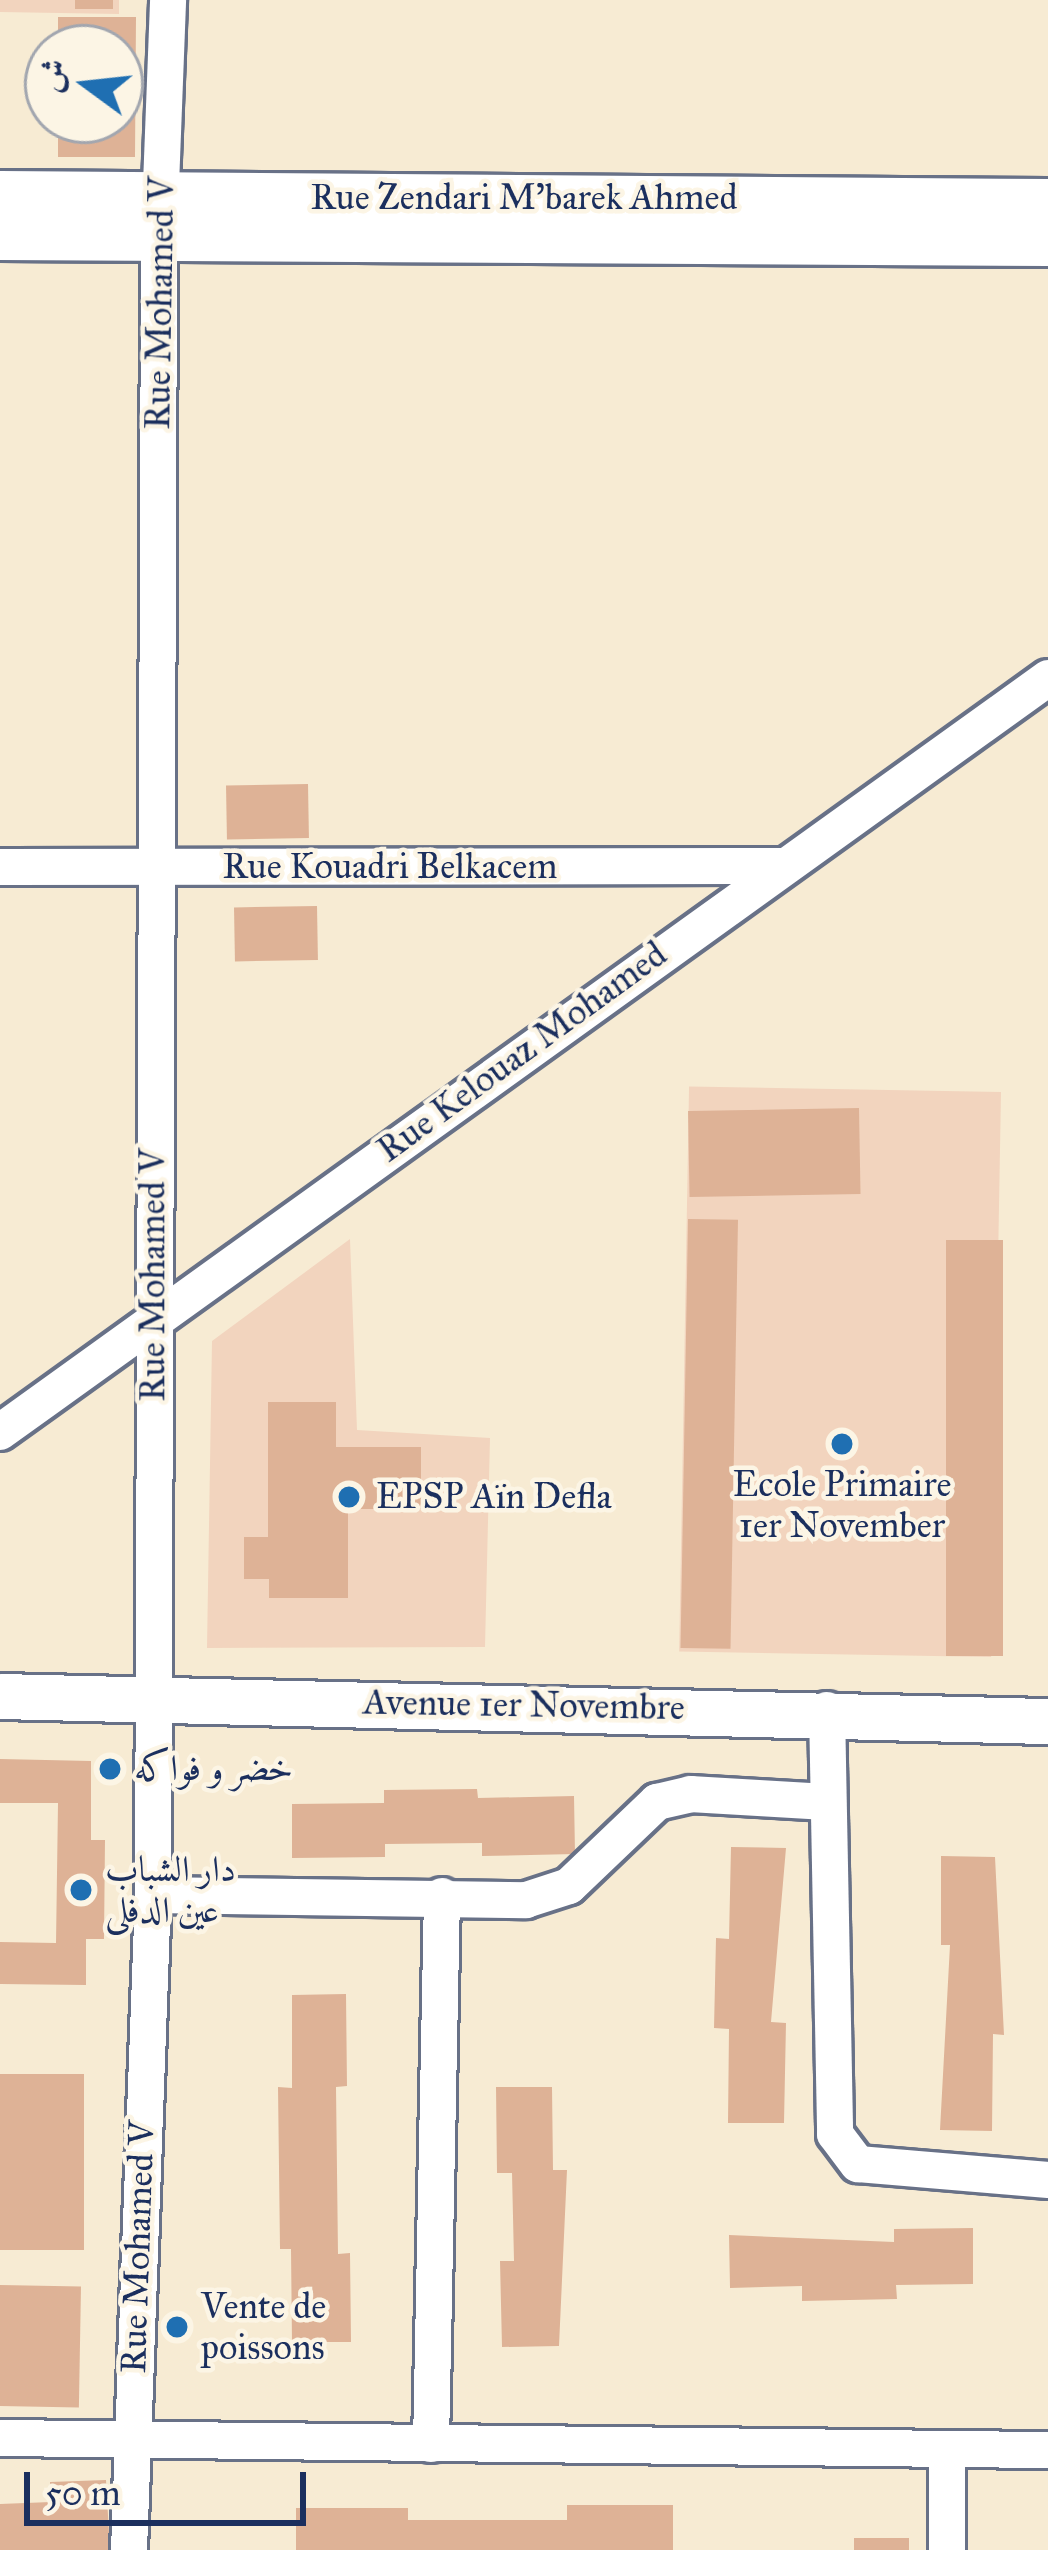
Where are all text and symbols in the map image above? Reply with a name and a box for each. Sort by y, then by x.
north arrow [24,24,144,144]
text: ش [29,54,76,96]
street label: Rue Mohamed V [136,176,184,430]
street label: Rue Zendari M'barek Ahmed [310,176,738,220]
street label: Rue Kouadri Belkacem [223,845,557,889]
street label: Rue Kelouaz Mohamed [369,932,675,1172]
street label: Rue Mohamed V [131,1148,175,1402]
marker: Ecole Primaire 1er November [829,1431,855,1457]
place label: Ecole Primaire 1er November [732,1462,952,1547]
place label: EPSP Aïn Defla [376,1475,612,1519]
marker: EPSP Aïn Defla [333,1481,365,1513]
street label: Avenue 1er Novembre [363,1681,685,1729]
place label: خضر و فواكه [134,1747,293,1791]
marker: خضر و فواكه [97,1756,123,1782]
place label: دار الشباب عين الدفلى [105,1847,236,1932]
marker: دار الشباب عين الدفلى [68,1877,94,1903]
street label: Rue Mohamed V [112,2120,164,2374]
place label: Vente de poissons [201,2284,326,2369]
marker: Vente de poissons [164,2314,190,2340]
scale bar [30,2448,312,2522]
text: 50 m [45,2471,121,2515]

